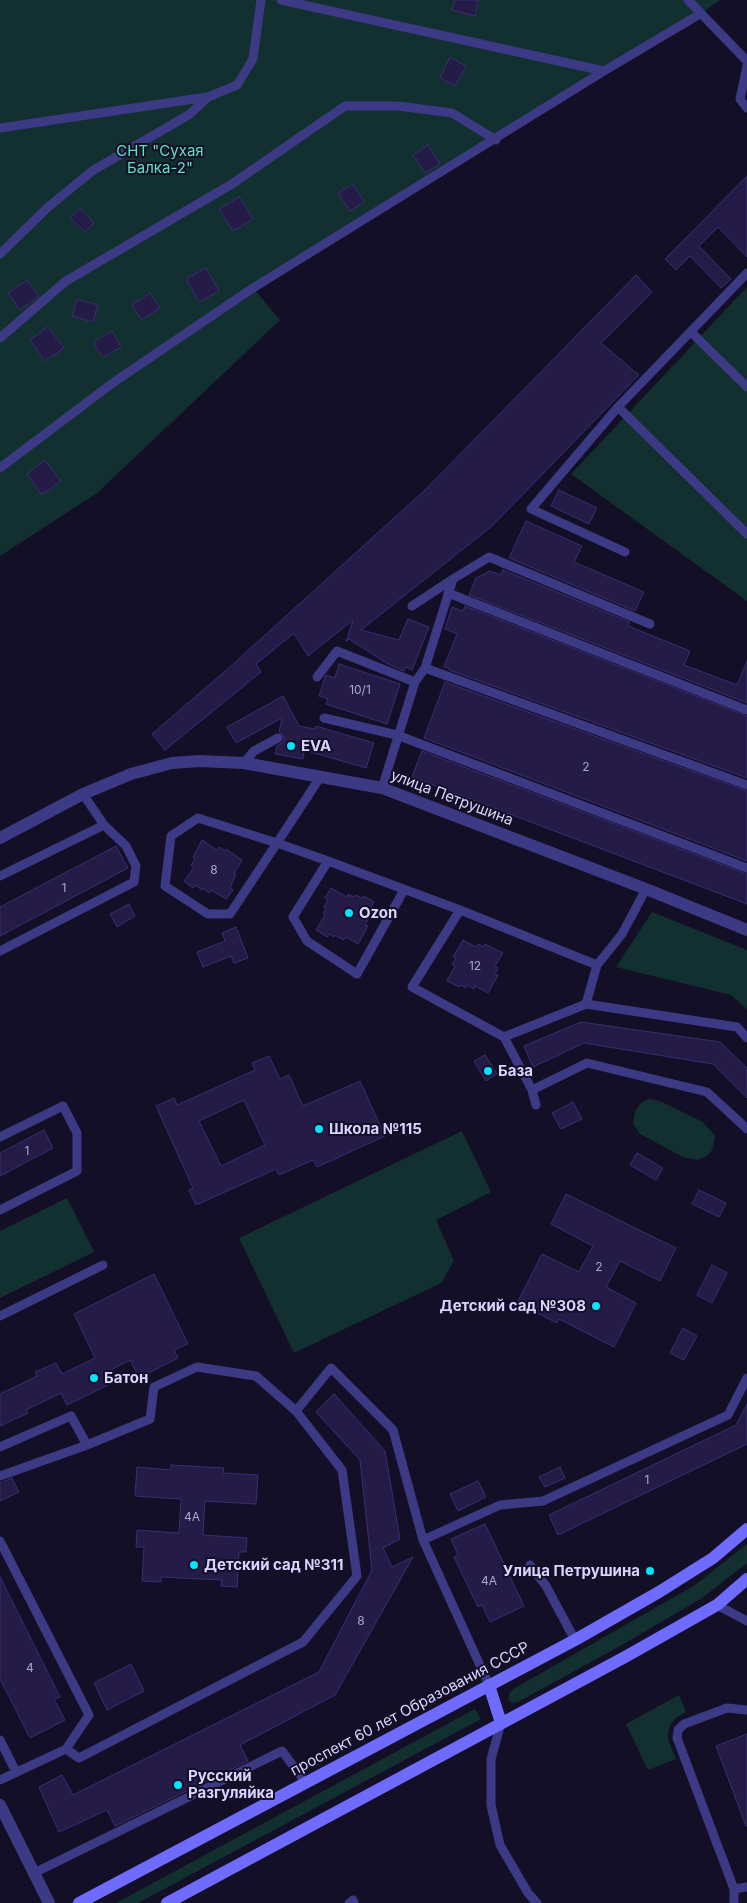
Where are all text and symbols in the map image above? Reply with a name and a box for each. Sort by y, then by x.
park label: СНТ "Сухая Балка-2" [116,142,204,177]
house number: 10/1 [349,683,371,697]
place label: EVA [301,737,331,755]
marker: EVA [285,740,297,752]
house number: 2 [582,760,590,774]
street label: улица Петрушина [388,766,516,830]
house number: 8 [210,863,218,877]
house number: 1 [62,881,66,895]
place label: Ozon [359,904,397,922]
marker: Ozon [343,907,355,919]
house number: 12 [469,959,481,973]
place label: База [498,1062,533,1080]
marker: База [482,1065,494,1077]
place label: Школа №115 [329,1120,422,1138]
marker: Школа №115 [313,1123,325,1135]
house number: 1 [25,1144,29,1158]
house number: 2 [595,1260,603,1274]
place label: Детский сад №308 [440,1297,586,1315]
marker: Детский сад №308 [590,1300,602,1312]
place label: Батон [104,1369,148,1387]
marker: Батон [88,1372,100,1384]
house number: 1 [645,1473,649,1487]
house number: 4А [184,1510,200,1524]
place label: Детский сад №311 [204,1556,343,1574]
marker: Детский сад №311 [188,1559,200,1571]
place label: Улица Петрушина [503,1562,640,1580]
marker: Улица Петрушина [644,1565,656,1577]
house number: 4А [481,1574,497,1588]
house number: 8 [357,1614,365,1628]
street label: проспект 60 лет Образования СССР [287,1638,533,1780]
house number: 4 [26,1661,34,1675]
place label: Русский Разгуляйка [188,1767,274,1802]
marker: Русский Разгуляйка [172,1779,184,1791]

